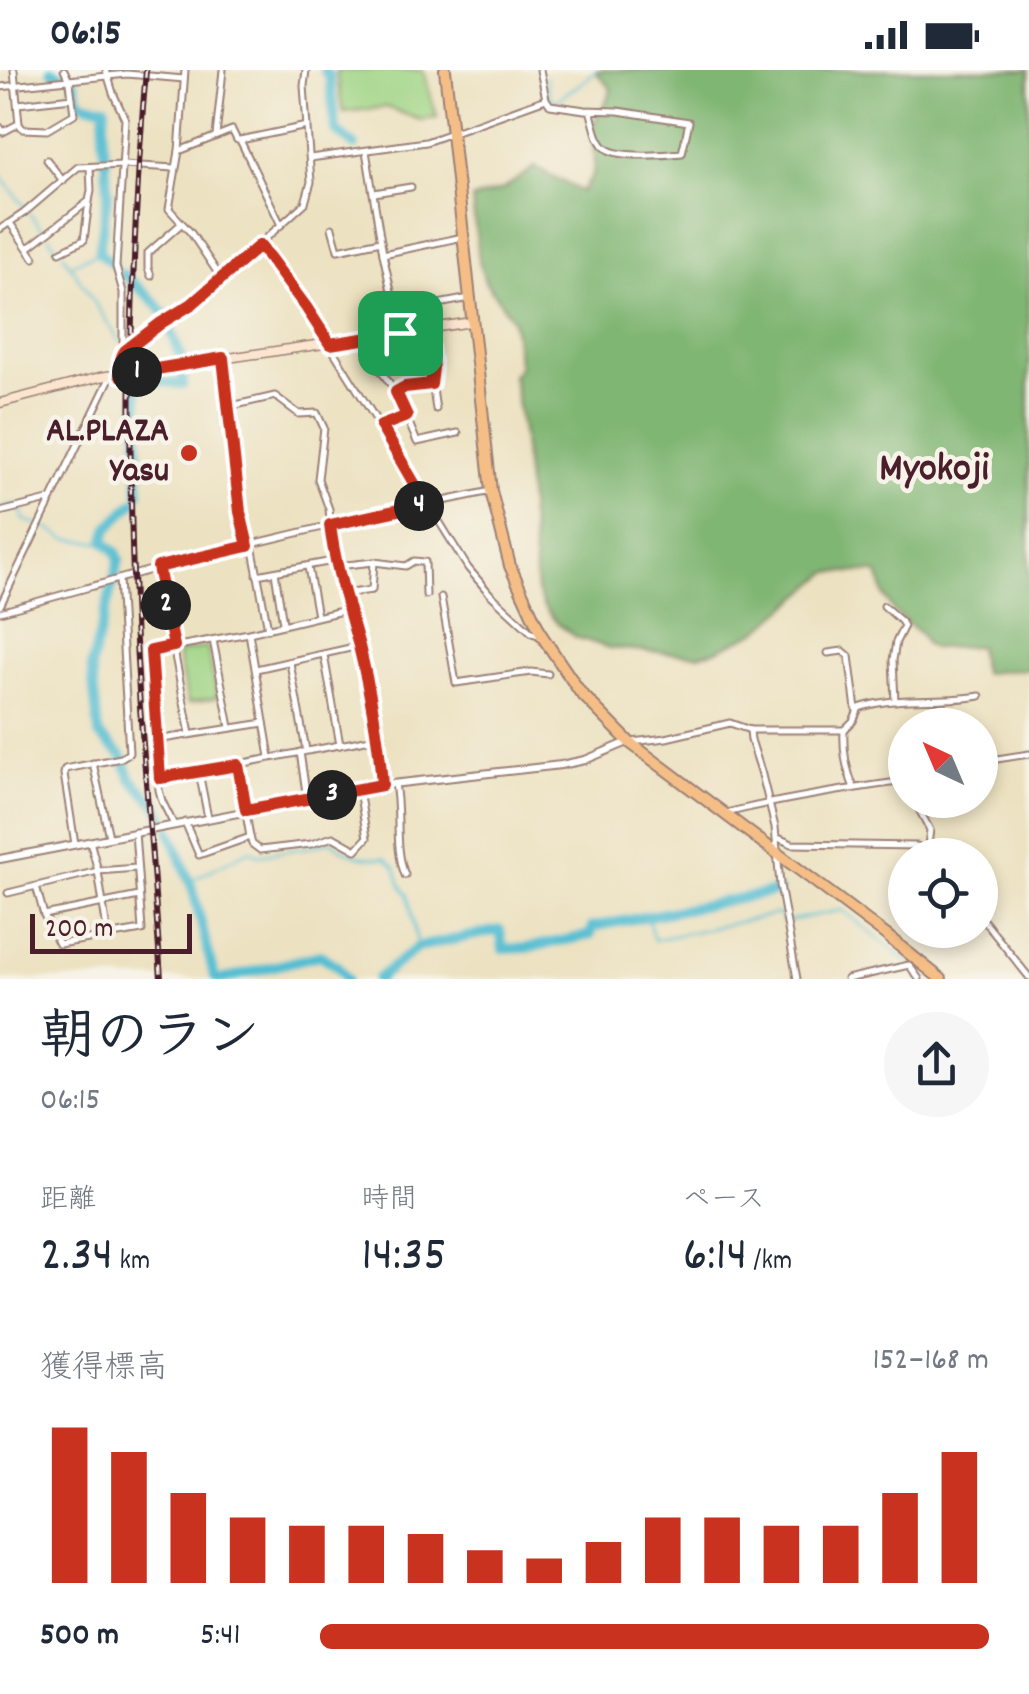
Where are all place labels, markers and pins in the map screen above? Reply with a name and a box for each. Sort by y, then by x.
pin [358,291,443,376]
pin: 1 [112,347,162,397]
place label: AL.PLAZA Yasu [46,408,169,498]
marker: AL.PLAZA Yasu [178,442,200,464]
pin: 4 [394,481,444,531]
pin: 2 [141,580,191,630]
pin: 3 [307,770,357,820]

